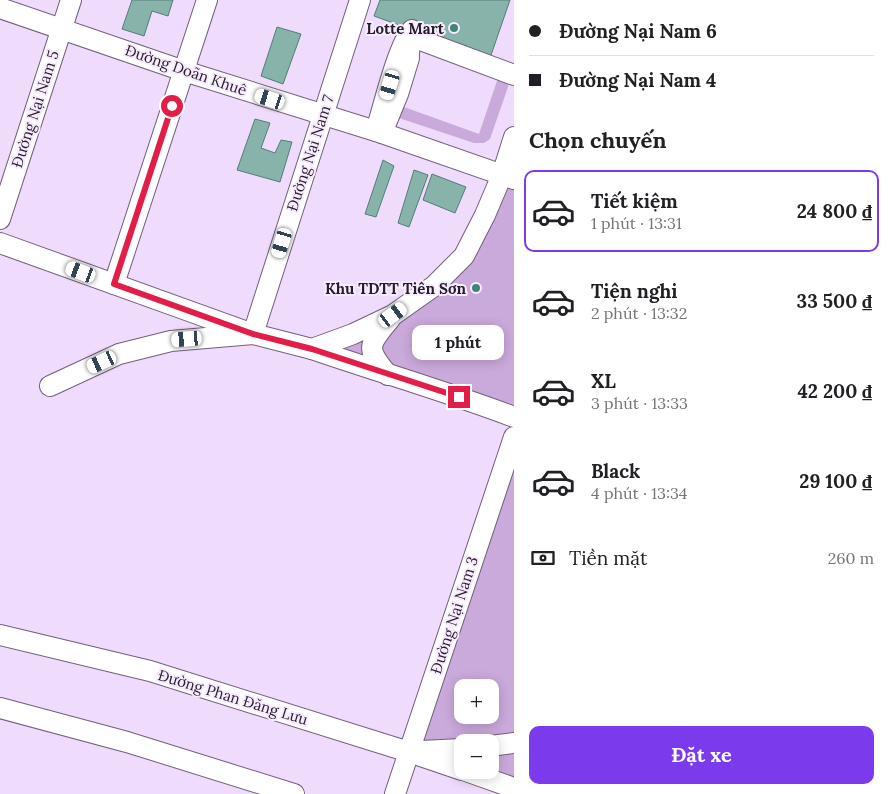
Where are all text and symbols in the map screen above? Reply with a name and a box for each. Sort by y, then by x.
place label: Lotte Mart [366,19,445,38]
text: Đường Nại Nam 6 [559,19,717,43]
marker: Lotte Mart [448,22,460,34]
street label: Đường Doãn Khuê [123,40,249,100]
street label: Đường Nại Nam 5 [7,48,63,170]
car [378,68,401,102]
text: Đường Nại Nam 4 [559,68,716,92]
car [253,87,286,111]
street label: Đường Nại Nam 7 [282,92,338,213]
route start [161,95,183,117]
text: Chọn chuyến [529,126,666,154]
icon: car [531,189,576,234]
text: Tiết kiệm [591,189,678,213]
text: 24 800 ₫ [797,199,872,223]
text: 1 phút · 13:31 [591,213,682,233]
car [270,226,293,260]
car [64,260,97,284]
place label: Khu TDTT Tiên Sơn [325,279,466,298]
icon: car [531,279,576,324]
text: Tiện nghi [591,279,677,303]
marker: Khu TDTT Tiên Sơn [470,282,482,294]
text: 33 500 ₫ [797,289,872,313]
car [376,300,409,330]
text: 2 phút · 13:32 [591,303,687,323]
callout: 1 phút [413,324,505,360]
car [171,330,202,348]
text: 1 phút [435,332,481,352]
car [85,349,118,375]
icon: car [531,369,576,414]
text: XL [591,369,616,393]
text: 42 200 ₫ [797,379,872,403]
route end [448,386,470,408]
text: 3 phút · 13:33 [591,393,688,413]
icon: car [531,459,576,504]
text: Black [591,459,640,483]
text: 29 100 ₫ [799,469,872,493]
text: 4 phút · 13:34 [591,483,688,503]
icon: cash [529,544,557,572]
text: Tiền mặt [569,546,647,570]
text: 260 m [828,548,874,568]
street label: Đường Nại Nam 3 [426,554,482,676]
street label: Đường Phan Đăng Lưu [156,665,310,729]
map controls [454,679,499,779]
button: + [454,679,499,724]
button: Đặt xe [529,726,874,784]
button: − [454,734,499,779]

